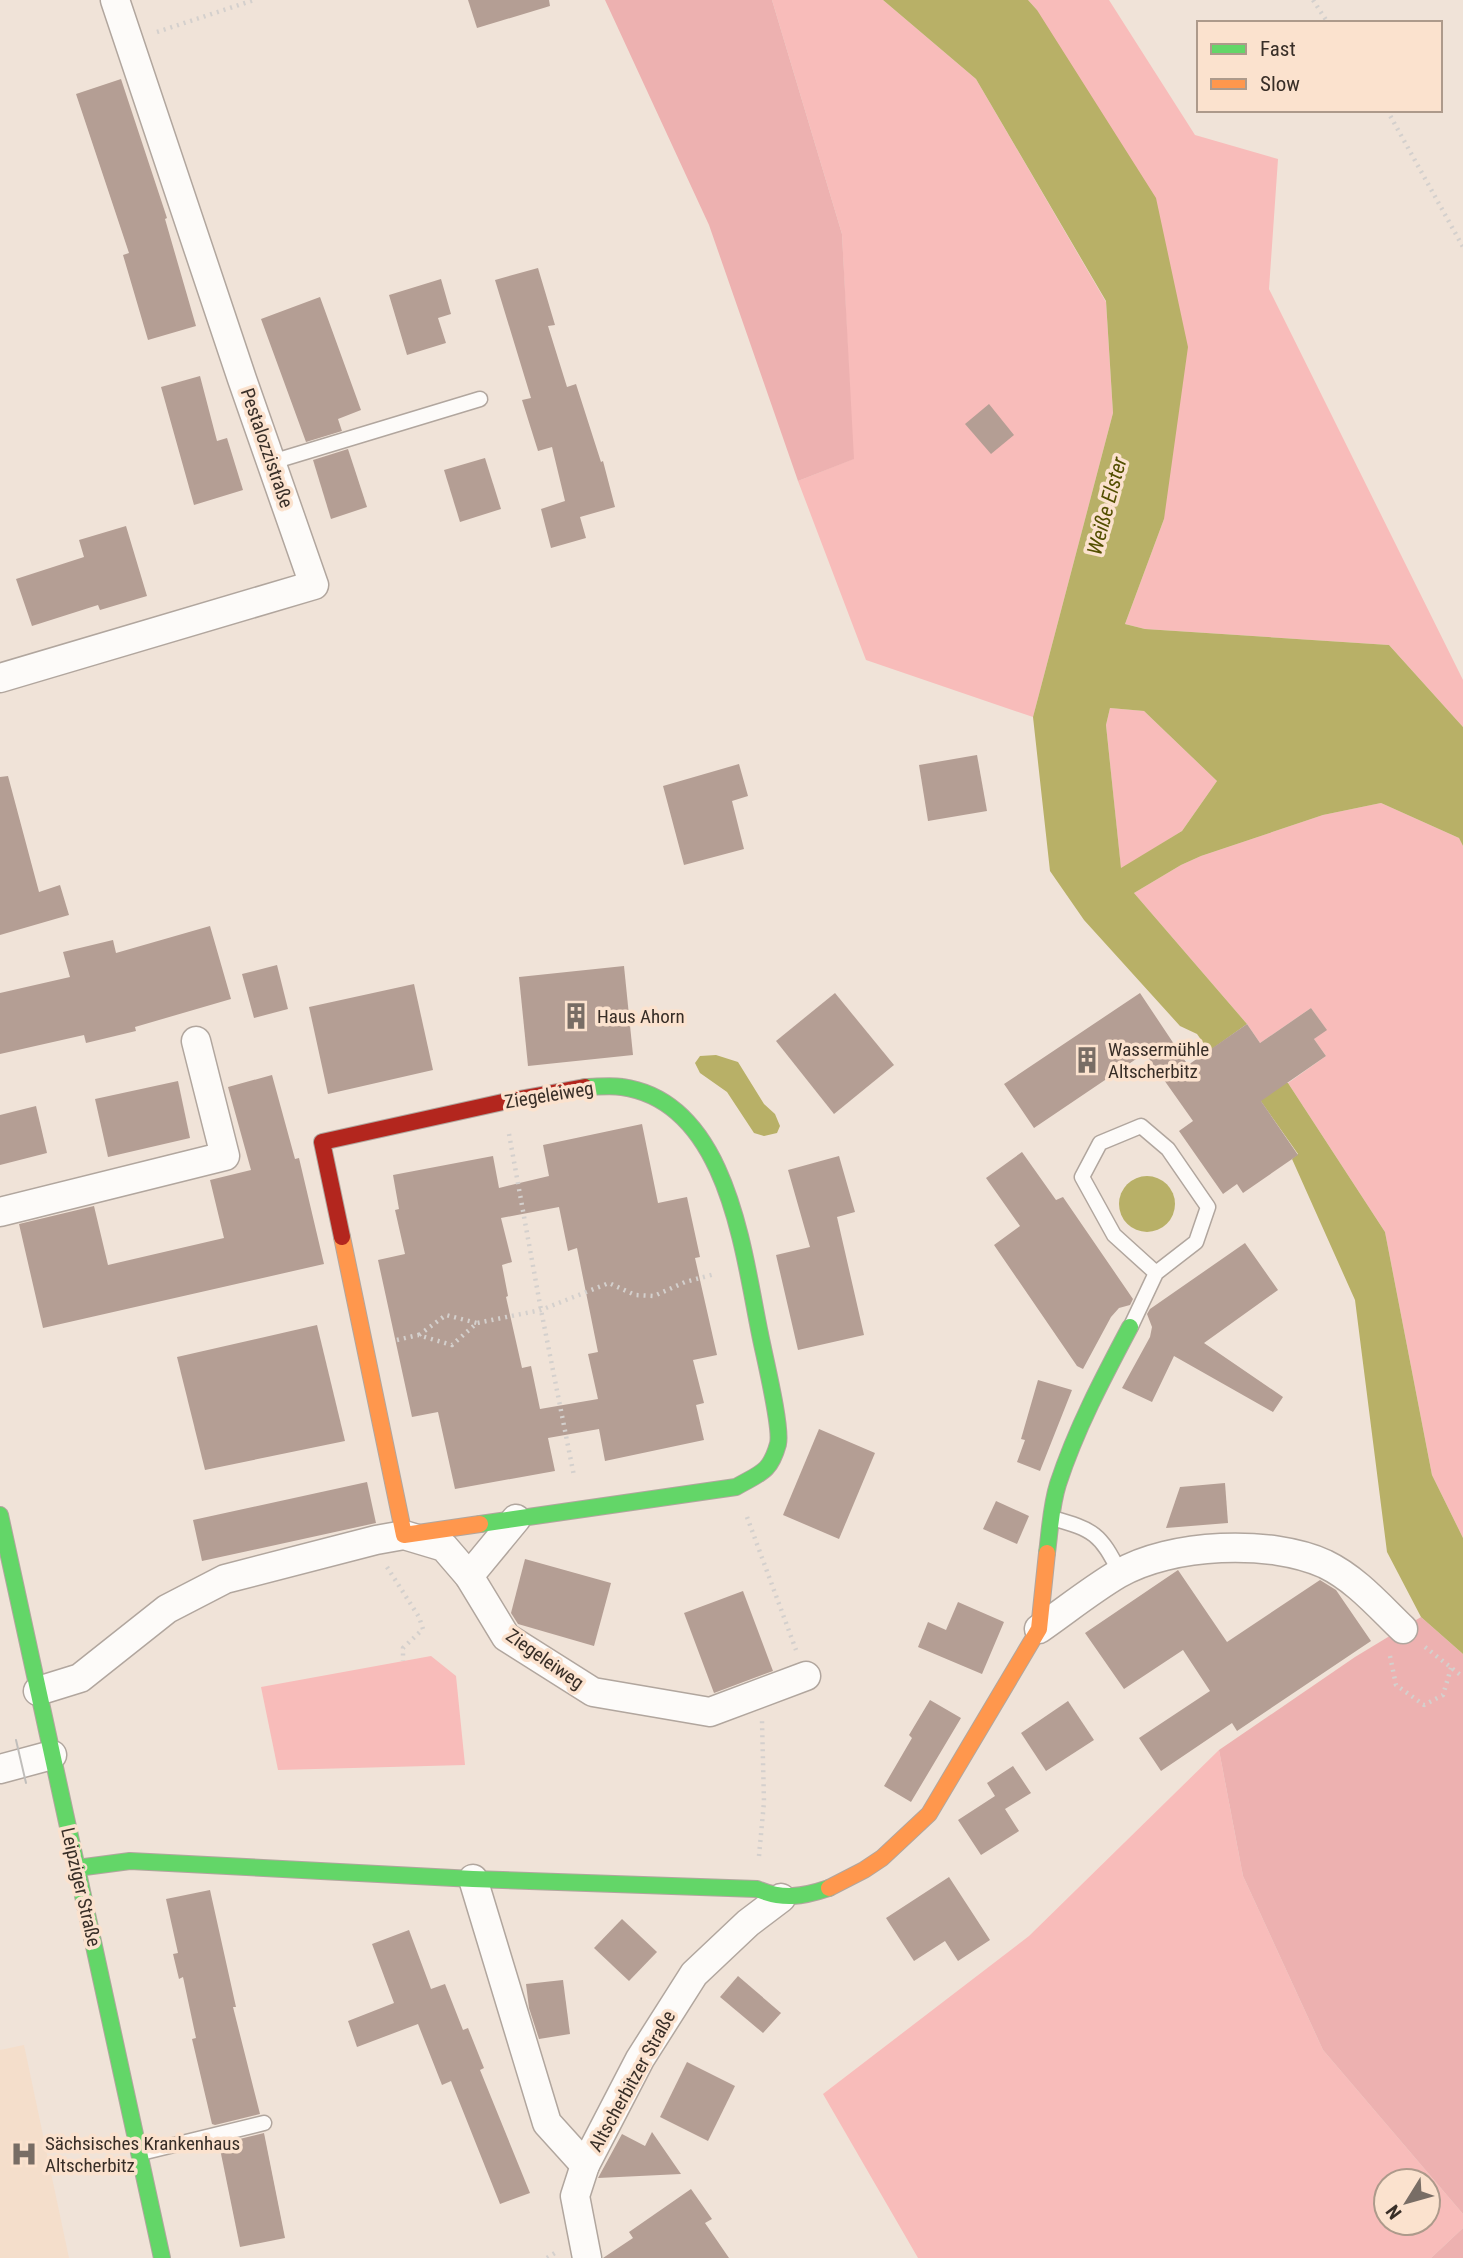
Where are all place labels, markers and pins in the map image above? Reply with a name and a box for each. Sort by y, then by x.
building icon: Haus Ahorn [561,1001,591,1031]
place label: Haus Ahorn [597,1005,685,1028]
place label: Wassermühle Altscherbitz [1108,1038,1209,1083]
building icon: Wassermühle Altscherbitz [1072,1045,1102,1075]
place label: Sächsisches Krankenhaus Altscherbitz [45,2132,240,2177]
hospital icon: Sächsisches Krankenhaus Altscherbitz [9,2139,39,2169]

